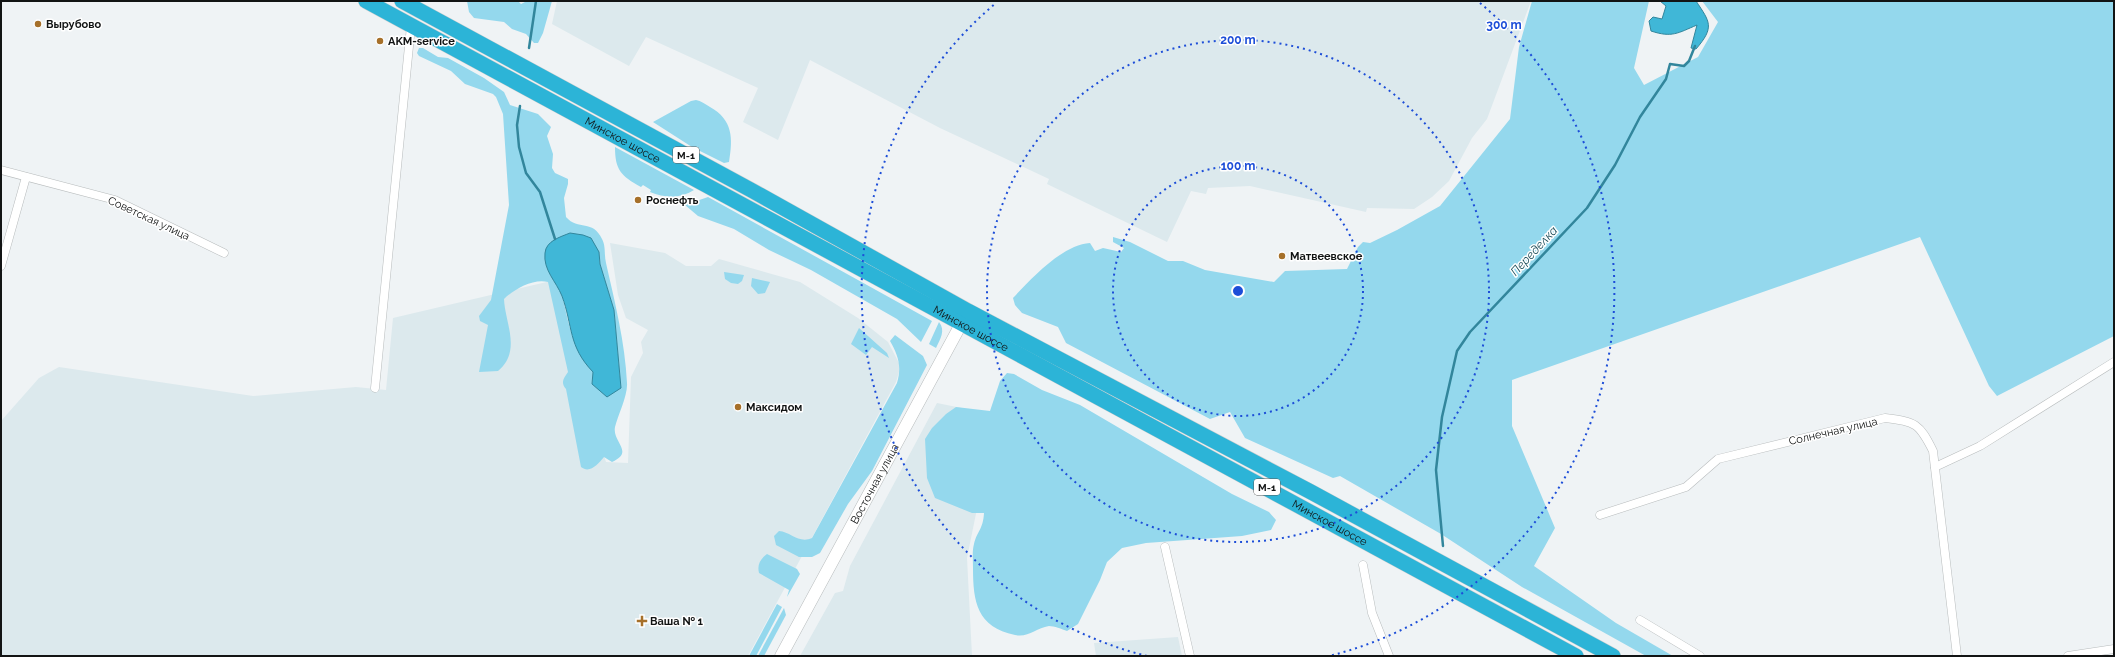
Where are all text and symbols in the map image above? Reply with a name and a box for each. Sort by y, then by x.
place label: Вырубово [46,18,101,31]
text: 300 m [1486,18,1522,32]
marker: Вырубово [33,19,43,29]
text: 200 m [1220,33,1256,47]
place label: AKM-service [388,35,455,48]
marker: AKM-service [375,36,385,46]
street label: Минское шоссе [583,115,663,166]
road number: М-1 [673,147,699,163]
text: 100 m [1221,159,1255,173]
street label: Советская улица [106,194,192,243]
place label: Роснефть [646,194,699,207]
marker: Роснефть [633,195,643,205]
water label: Переделка [1508,224,1560,278]
place label: Матвеевское [1290,250,1363,263]
marker: Матвеевское [1277,251,1287,261]
centre of rings [1231,284,1245,298]
street label: Минское шоссе [931,303,1011,355]
place label: Максидом [746,401,802,414]
marker: Максидом [733,402,743,412]
street label: Солнечная улица [1787,415,1879,448]
street label: Восточная улица [848,442,902,526]
road number: М-1 [1254,479,1280,495]
street label: Минское шоссе [1290,498,1370,549]
place label: Ваша № 1 [650,615,704,628]
marker: Ваша № 1 [637,616,647,626]

